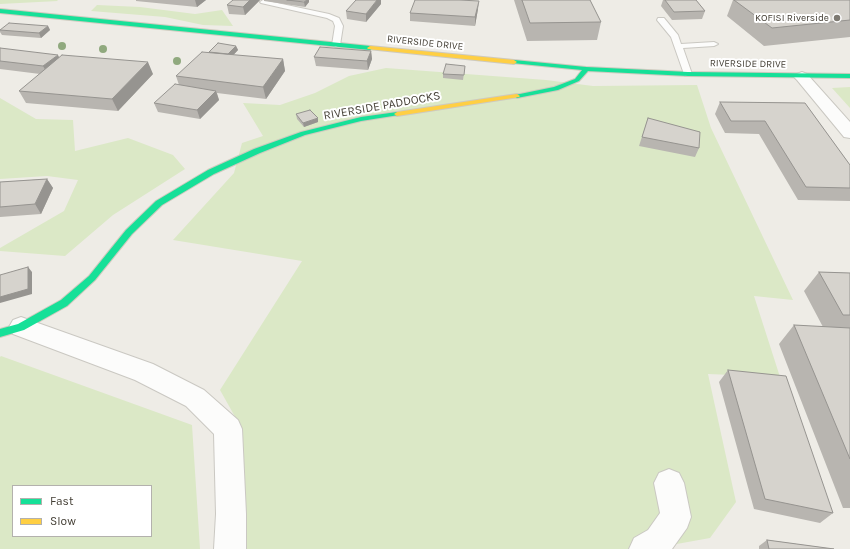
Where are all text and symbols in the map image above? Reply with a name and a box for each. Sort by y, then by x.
place label: KOFISI Riverside [755,12,829,24]
marker: KOFISI Riverside [832,13,842,23]
street label: RIVERSIDE DRIVE [386,33,464,53]
street label: RIVERSIDE DRIVE [710,57,786,71]
street label: RIVERSIDE PADDOCKS [323,89,441,123]
legend [12,485,152,537]
text: Fast [50,494,73,508]
text: Slow [50,514,76,528]

